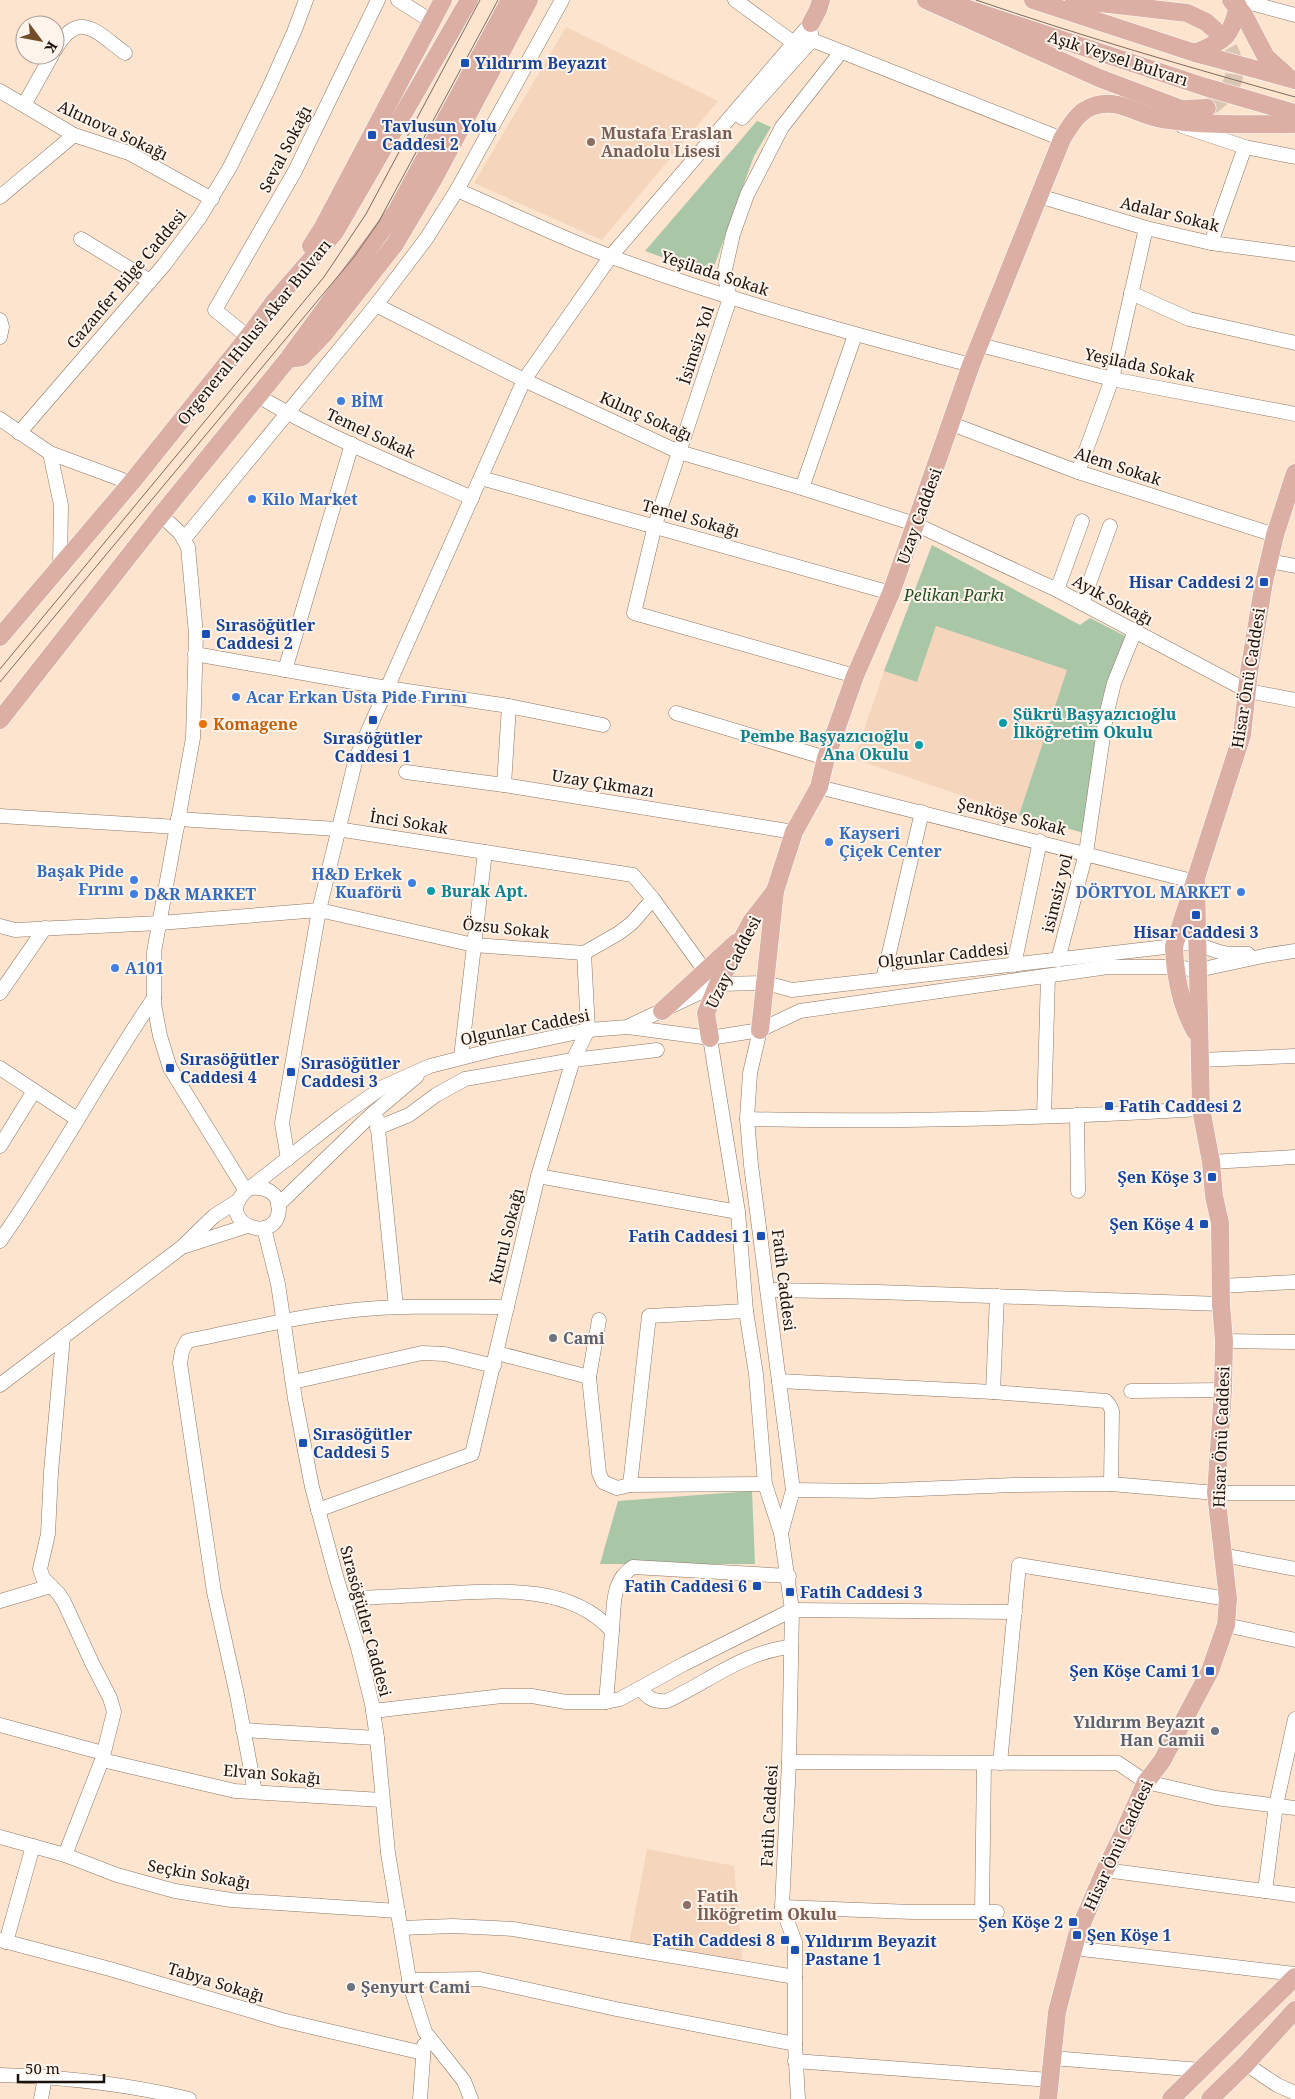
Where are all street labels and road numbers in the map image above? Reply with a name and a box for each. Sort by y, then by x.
street label: Aşık Veysel Bulvarı [1045,25,1191,91]
street label: Altınova Sokağı [54,95,172,165]
street label: Seval Sokağı [254,102,316,196]
street label: Adalar Sokak [1118,191,1222,237]
street label: Gazanfer Bilge Caddesi [61,205,191,353]
street label: Orgeneral Hulusi Akar Bulvarı [172,234,336,430]
street label: Yeşilada Sokak [657,245,772,301]
street label: İsimsiz Yol [673,303,719,387]
street label: Yeşilada Sokak [1082,342,1198,388]
street label: Kılınç Sokağı [596,386,696,446]
street label: Temel Sokak [323,403,420,464]
street label: Alem Sokak [1072,442,1165,491]
street label: Uzay Caddesi [891,465,947,567]
street label: Temel Sokağı [640,494,742,542]
street label: Ayık Sokağı [1069,570,1157,630]
street label: Hisar Önü Caddesi [1226,606,1270,750]
street label: Uzay Çıkmazı [550,764,656,802]
street label: Şenköşe Sokak [955,792,1069,840]
street label: İnci Sokak [368,805,450,839]
street label: isimsiz yol [1037,851,1077,935]
street label: Uzay Caddesi [700,912,766,1012]
street label: Özsu Sokak [461,913,551,944]
street label: Olgunlar Caddesi [877,937,1009,973]
street label: Olgunlar Caddesi [459,1004,591,1050]
street label: Kurul Sokağı [483,1186,529,1286]
street label: Fatih Caddesi [767,1228,801,1332]
street label: Hisar Önü Caddesi [1208,1366,1234,1508]
street label: Sırasöğütler Caddesi [335,1543,397,1699]
street label: Elvan Sokağı [222,1759,322,1789]
street label: Fatih Caddesi [755,1764,783,1868]
street label: Hisar Önü Caddesi [1078,1776,1158,1914]
street label: Seçkin Sokağı [146,1854,252,1894]
street label: Tabya Sokağı [165,1957,267,2007]

